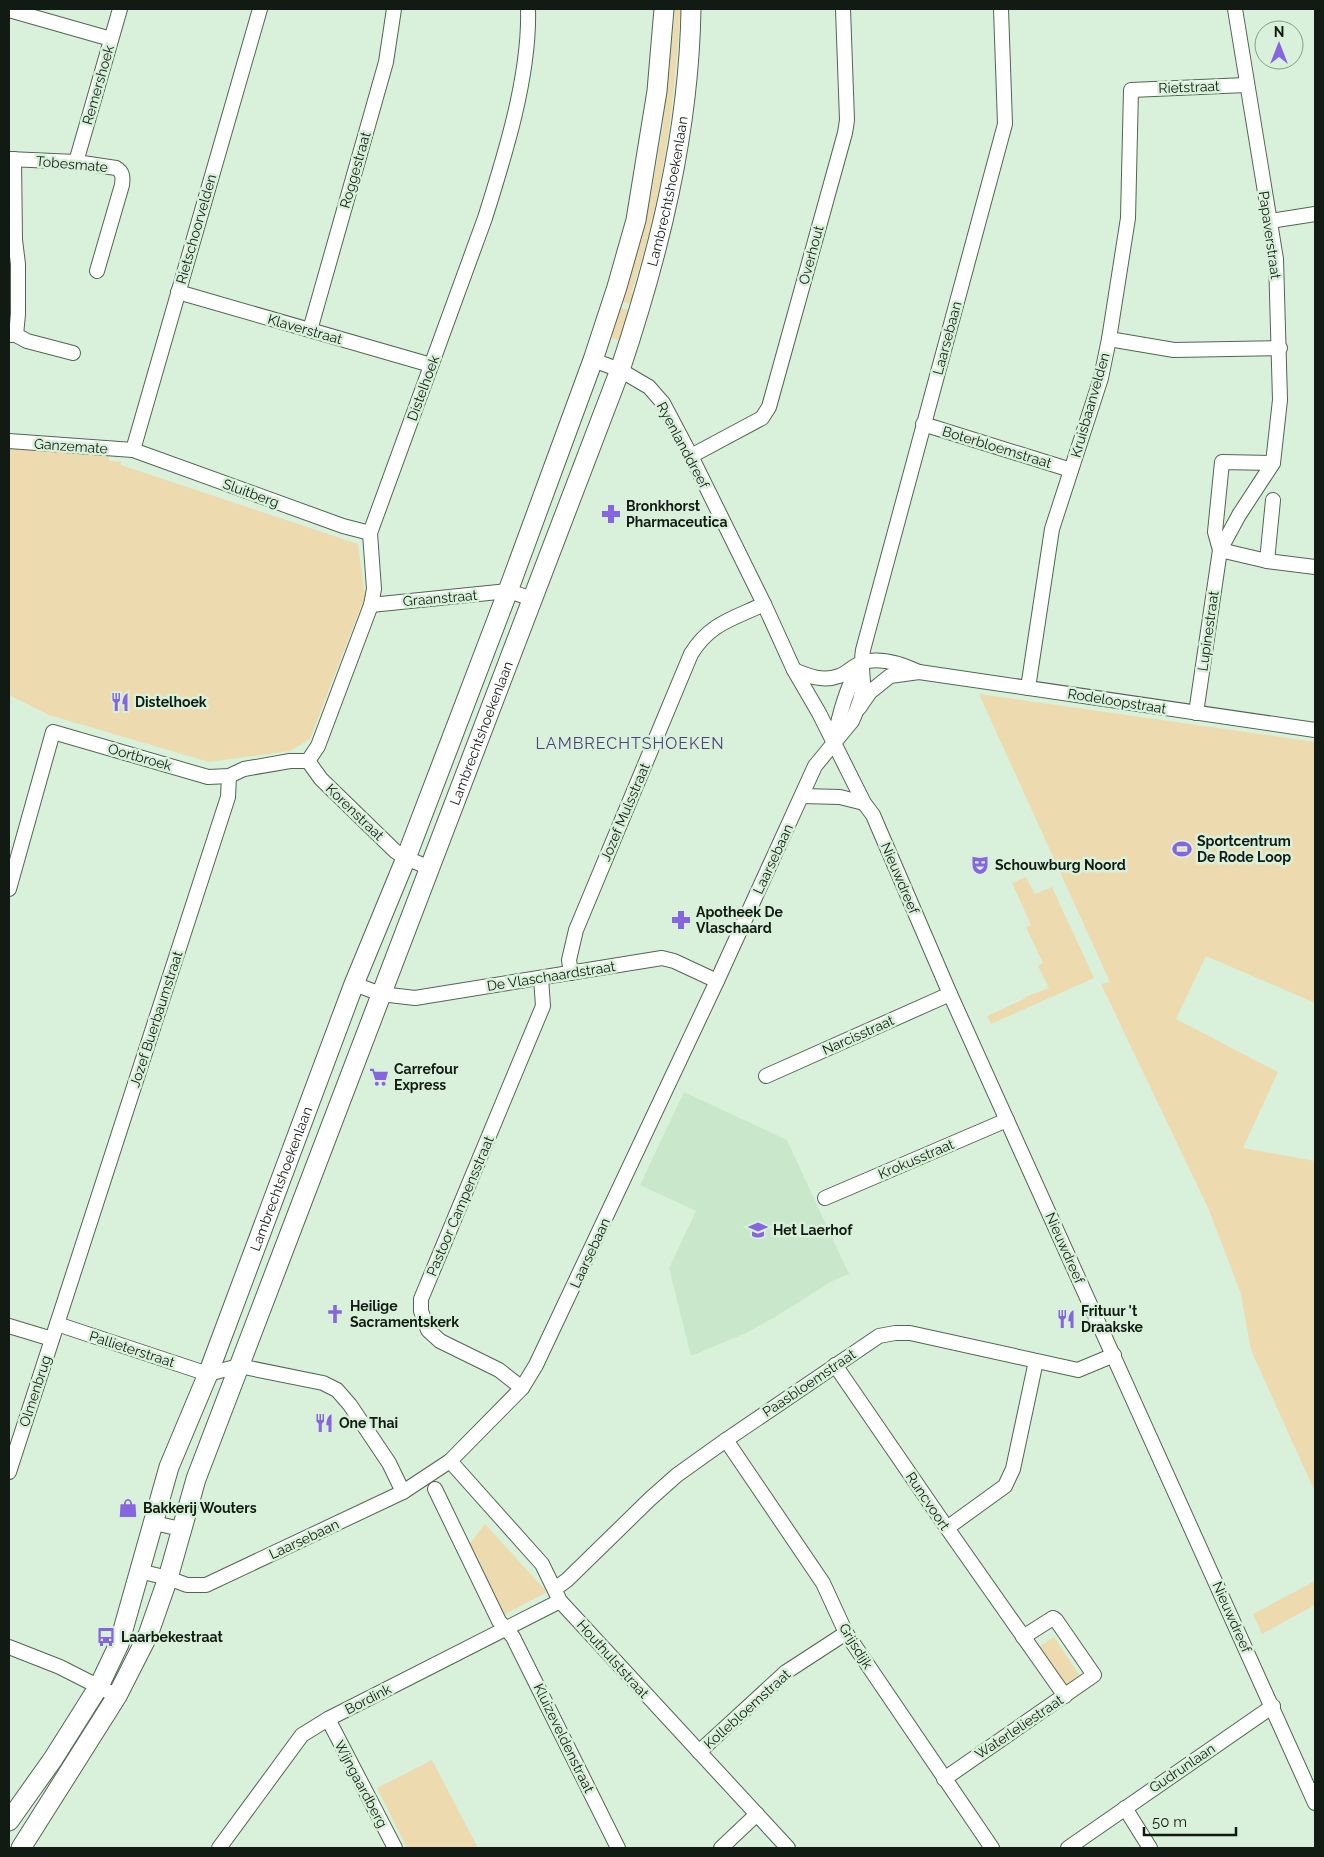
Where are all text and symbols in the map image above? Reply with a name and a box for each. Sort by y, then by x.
north arrow [1254,20,1304,70]
text: N [1274,24,1284,40]
street label: Remershoek [79,43,117,127]
street label: Rietstraat [1158,78,1220,96]
street label: Lambrechtshoekenlaan [644,115,691,268]
street label: Roggestraat [336,130,374,210]
street label: Tobesmate [35,153,109,175]
street label: Rietschoorvelden [173,172,219,286]
street label: Papaverstraat [1256,190,1284,280]
street label: Overhout [795,223,827,286]
street label: Laarsebaan [930,300,964,376]
street label: Klaverstraat [266,311,344,347]
street label: Kruisbaanvelden [1067,351,1113,459]
street label: Distelhoek [404,353,442,423]
street label: Ryenlanddreef [654,399,713,492]
street label: Boterbloemstraat [940,423,1054,471]
street label: Ganzemate [34,435,108,457]
street label: Sluitberg [221,475,281,511]
place label: Bronkhorst Pharmaceutica [626,498,727,530]
pharmacy icon: Bronkhorst Pharmaceutica [600,503,622,525]
street label: Graanstraat [402,587,478,609]
street label: Lupinestraat [1194,590,1222,672]
street label: Lambrechtshoekenlaan [446,659,516,807]
street label: Rodeloopstraat [1067,685,1168,717]
restaurant icon: Distelhoek [109,691,131,713]
place label: Distelhoek [135,694,207,710]
district label: LAMBRECHTSHOEKEN [535,734,725,753]
street label: Oortbroek [106,740,174,774]
street label: Jozef Mulsstraat [597,760,653,863]
street label: Korenstraat [323,780,387,844]
street label: Laarsebaan [750,821,796,897]
place label: Sportcentrum De Rode Loop [1197,833,1291,865]
sports icon: Sportcentrum De Rode Loop [1171,838,1193,860]
street label: Nieuwdreef [878,840,923,917]
theatre icon: Schouwburg Noord [969,854,991,876]
place label: Schouwburg Noord [995,857,1126,873]
place label: Apotheek De Vlaschaard [696,904,783,936]
pharmacy icon: Apotheek De Vlaschaard [670,909,692,931]
street label: Jozef Buerbaumstraat [126,949,186,1089]
street label: De Vlaschaardstraat [486,958,617,994]
street label: Narcisstraat [820,1012,897,1058]
place label: Carrefour Express [394,1061,459,1093]
supermarket icon: Carrefour Express [368,1066,390,1088]
street label: Lambrechtshoekenlaan [247,1104,315,1253]
street label: Pastoor Campensstraat [423,1133,497,1278]
street label: Krokusstraat [876,1136,957,1182]
street label: Nieuwdreef [1042,1210,1088,1287]
street label: Laarsebaan [567,1215,613,1291]
school or university icon: Het Laerhof [747,1219,769,1241]
place label: Het Laerhof [773,1222,853,1238]
place label: Heilige Sacramentskerk [350,1298,459,1330]
church icon: Heilige Sacramentskerk [324,1303,346,1325]
place label: Frituur 't Draakske [1081,1303,1144,1335]
restaurant icon: Frituur 't Draakske [1055,1308,1077,1330]
street label: Pallieterstraat [87,1328,177,1370]
street label: Paasbloemstraat [759,1346,859,1420]
street label: Olmenbrug [16,1353,54,1429]
restaurant icon: One Thai [313,1412,335,1434]
place label: One Thai [339,1415,398,1431]
street label: Runcvoort [903,1469,953,1533]
shop icon: Bakkerij Wouters [117,1497,139,1519]
place label: Bakkerij Wouters [143,1500,257,1516]
street label: Laarsebaan [266,1516,342,1562]
street label: Nieuwdreef [1209,1579,1255,1656]
street label: Houthulststraat [574,1617,652,1702]
street label: Grijsdijk [836,1620,876,1672]
bus stop icon: Laarbekestraat [95,1626,117,1648]
place label: Laarbekestraat [121,1629,223,1645]
street label: Kollebloemstraat [700,1666,794,1752]
street label: Bordink [342,1680,394,1717]
street label: Kluizeveldenstraat [531,1681,598,1795]
street label: Waterleliestraat [972,1692,1066,1762]
street label: Wijngaardberg [331,1738,391,1830]
street label: Gudrunlaan [1146,1740,1218,1796]
scale bar [1144,1804,1236,1836]
text: 50 m [1152,1813,1187,1831]

